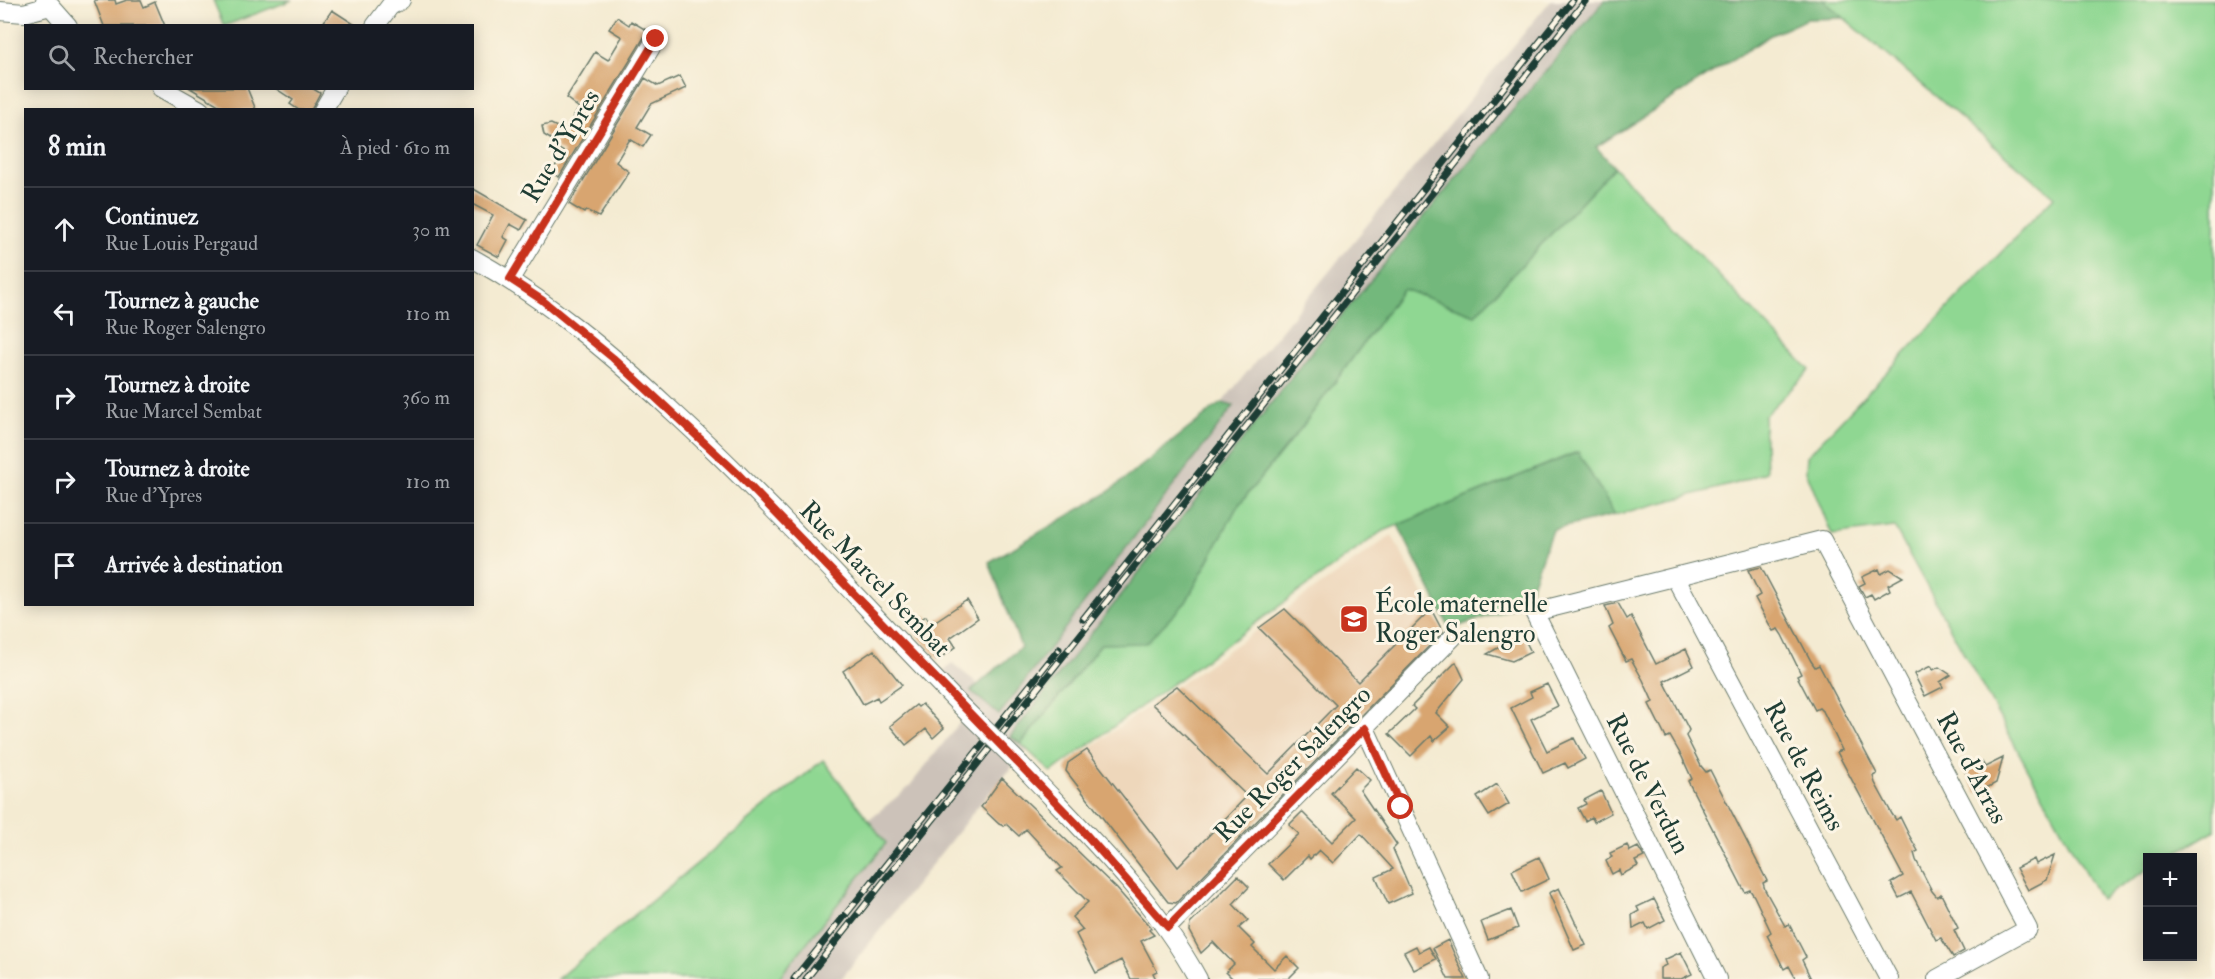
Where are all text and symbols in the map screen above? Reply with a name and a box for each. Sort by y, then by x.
search box [24,24,474,90]
route end [642,25,668,51]
icon: search [45,41,78,74]
text: Rechercher [93,43,193,71]
street label: Rue d'Ypres [515,84,608,209]
text: 8 min [48,131,106,163]
text: À pied · 610 m [340,135,450,160]
text: Continuez [105,203,198,231]
icon: ahead [48,213,81,246]
text: 30 m [412,217,450,242]
text: Rue Louis Pergaud [105,231,258,256]
text: Tournez à gauche [105,287,259,315]
icon: left [48,297,81,330]
text: 110 m [406,301,450,326]
text: Rue Roger Salengro [105,315,266,340]
text: Tournez à droite [105,371,250,399]
icon: right [48,381,81,414]
text: 360 m [402,385,450,410]
text: Rue Marcel Sembat [105,399,262,424]
text: Tournez à droite [105,455,250,483]
icon: right [48,465,81,498]
text: 110 m [406,469,450,494]
text: Rue d'Ypres [105,483,202,508]
street label: Rue Marcel Sembat [793,494,957,664]
icon: arrive [48,549,81,582]
text: Arrivée à destination [105,551,283,579]
place label: École maternelle Roger Salengro [1375,586,1548,650]
school or university icon: École maternelle Roger Salengro [1338,603,1370,635]
street label: Rue Roger Salengro [1208,679,1378,849]
street label: Rue de Reims [1756,696,1852,837]
street label: Rue d'Arras [1929,707,2015,829]
street label: Rue de Verdun [1599,708,1697,860]
route start [1387,793,1413,819]
map controls [2143,853,2197,961]
button: + [2143,853,2197,907]
button: − [2143,907,2197,961]

